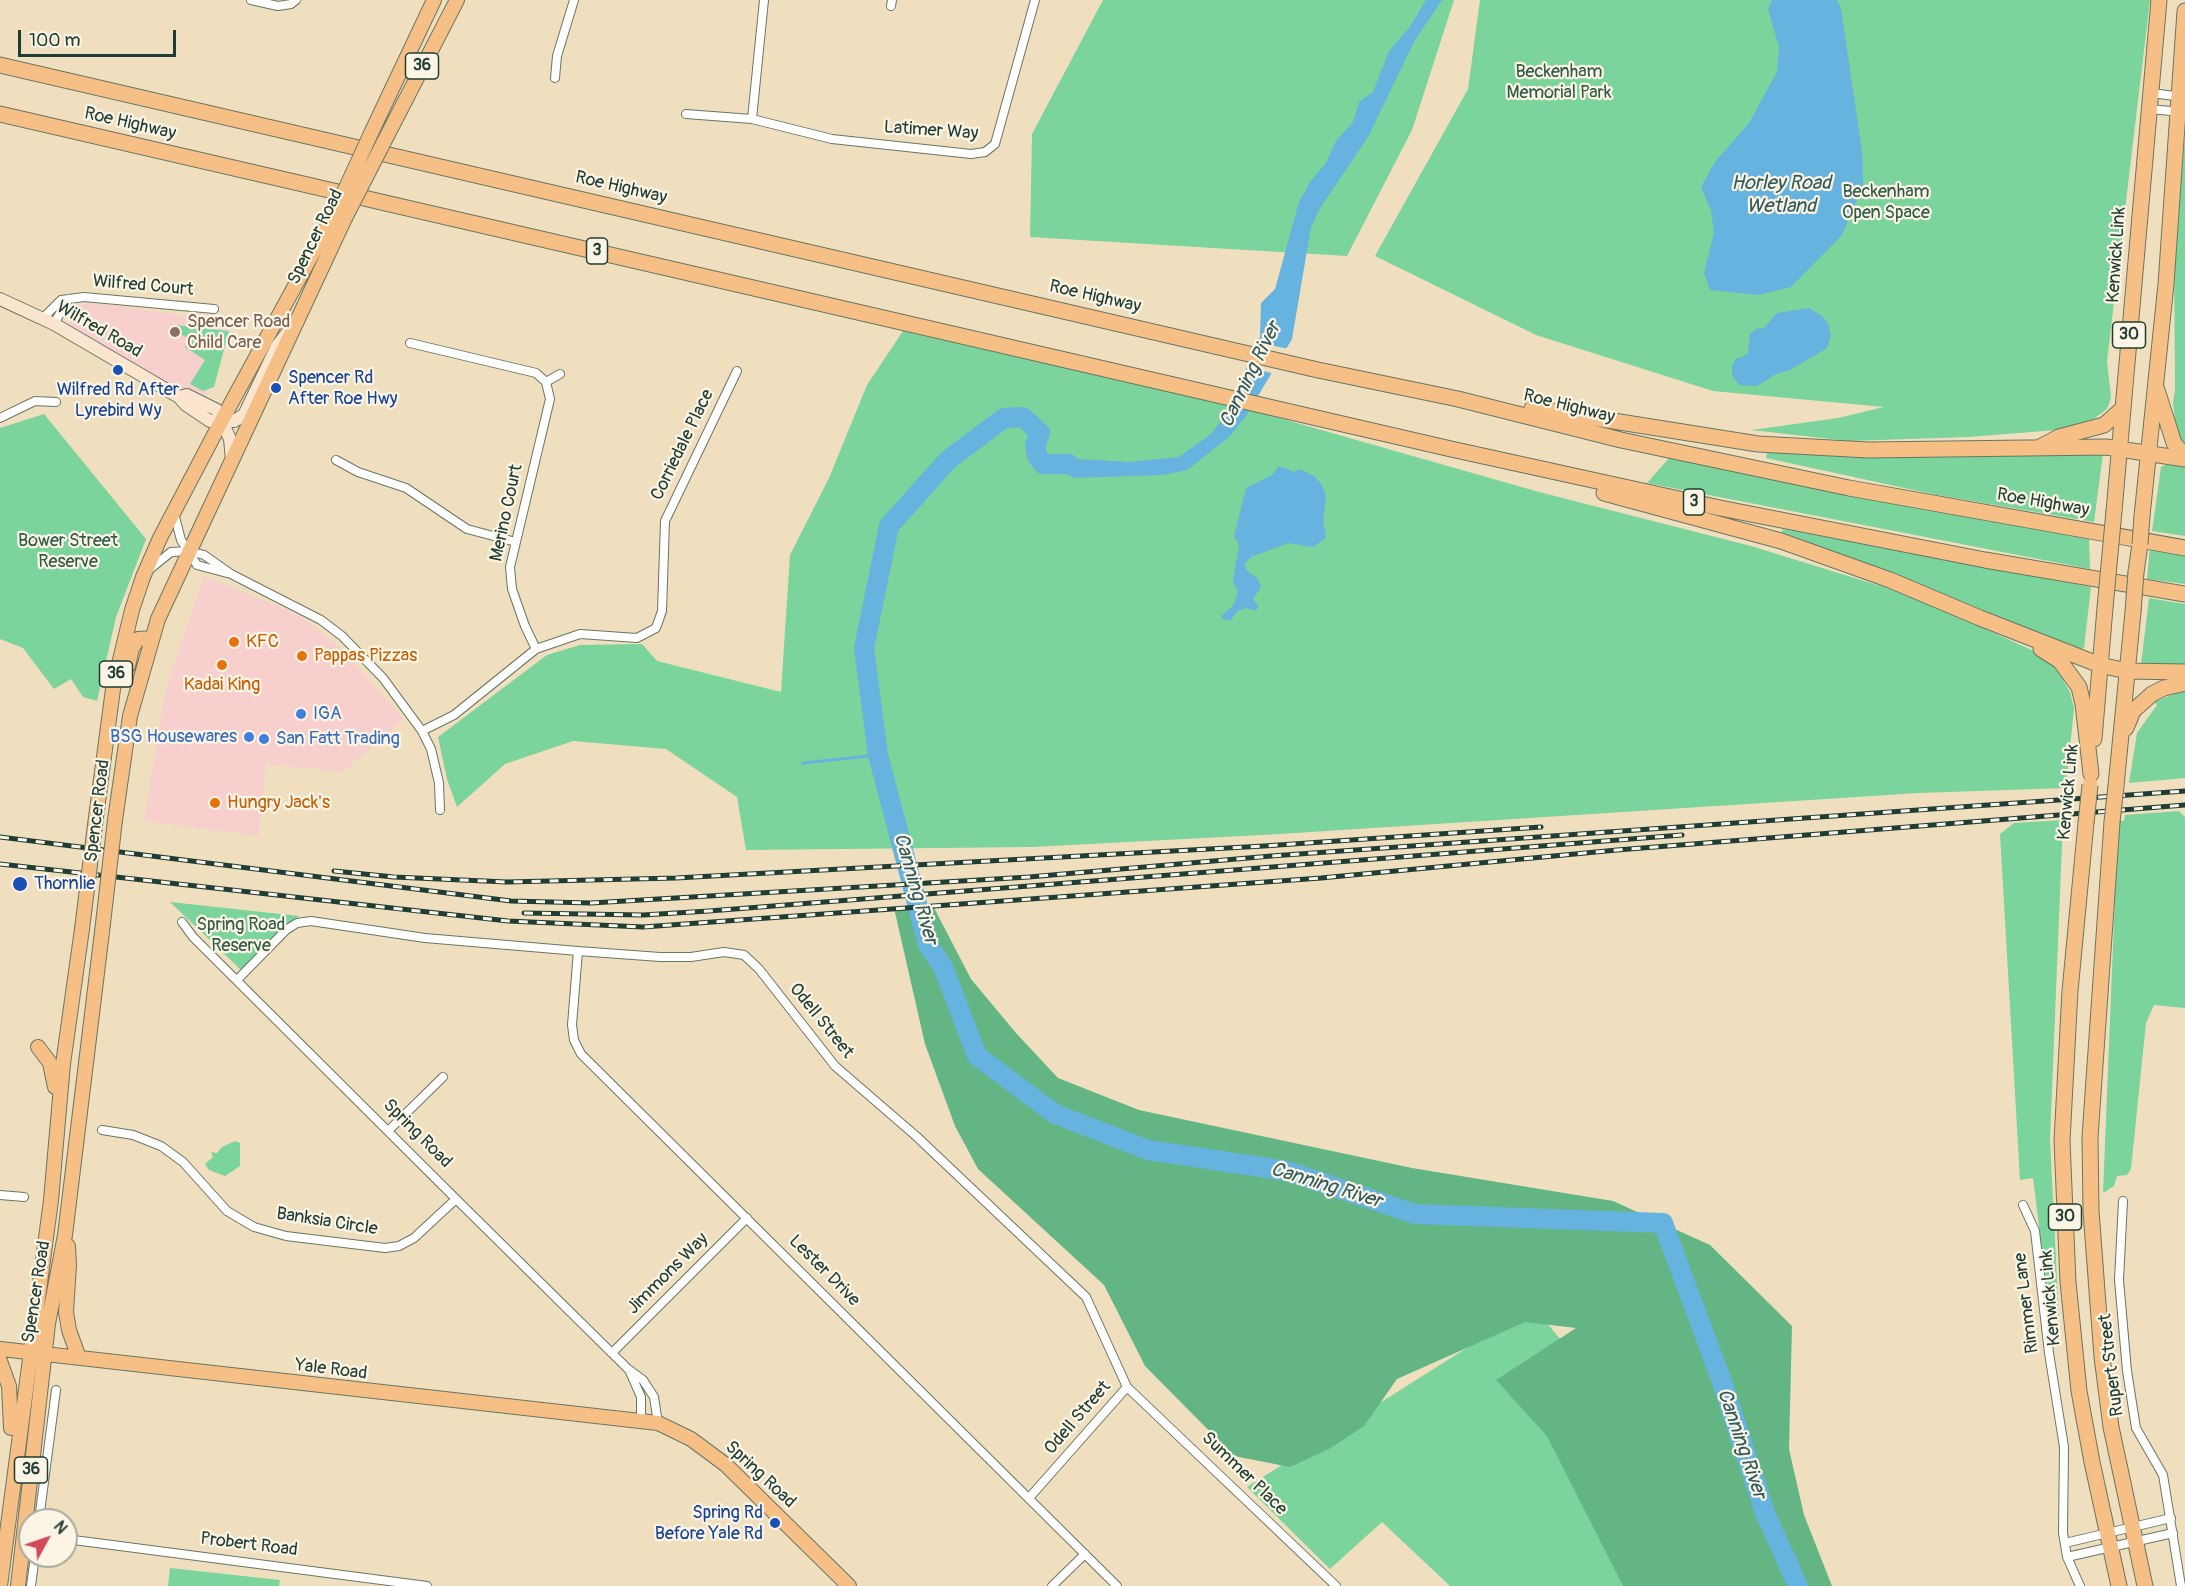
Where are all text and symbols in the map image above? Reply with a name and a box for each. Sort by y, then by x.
scale bar [21,18,178,56]
text: 100 m [29,29,81,52]
road number: 36 [406,53,438,79]
park label: Beckenham Memorial Park [1506,61,1612,104]
street label: Roe Highway [82,103,178,145]
street label: Latimer Way [883,117,979,145]
street label: Roe Highway [573,167,669,209]
water label: Horley Road Wetland [1731,172,1831,219]
park label: Beckenham Open Space [1842,181,1930,224]
street label: Spencer Road [284,186,348,288]
street label: Kenwick Link [2103,206,2131,304]
road number: 3 [586,238,608,264]
street label: Wilfred Court [92,271,194,301]
street label: Roe Highway [1047,276,1143,318]
street label: Wilfred Road [52,297,146,363]
place label: Spencer Road Child Care [187,311,290,354]
water label: Canning River [1215,318,1287,432]
road number: 30 [2112,322,2146,348]
marker: Spencer Road Child Care [168,325,182,339]
marker: Wilfred Rd After Lyrebird Wy [111,363,125,377]
place label: Spencer Rd After Roe Hwy [288,367,398,410]
place label: Wilfred Rd After Lyrebird Wy [57,379,179,422]
marker: Spencer Rd After Roe Hwy [269,381,283,395]
street label: Roe Highway [1521,385,1617,429]
street label: Corriedale Place [647,386,719,504]
street label: Merino Court [486,462,528,564]
street label: Roe Highway [1995,484,2091,522]
road number: 3 [1684,489,1704,515]
park label: Bower Street Reserve [18,530,118,572]
place label: KFC [246,631,279,653]
marker: KFC [227,635,241,649]
place label: Pappas Pizzas [314,645,417,667]
marker: Pappas Pizzas [295,649,309,663]
marker: Kadai King [215,658,229,672]
road number: 36 [100,661,132,687]
place label: Kadai King [184,674,260,696]
place label: IGA [313,703,342,725]
marker: IGA [294,707,308,721]
place label: BSG Housewares [110,726,237,748]
place label: San Fatt Trading [276,728,400,750]
marker: BSG Housewares [242,730,256,744]
marker: San Fatt Trading [257,732,271,746]
street label: Kenwick Link [2054,743,2084,841]
street label: Spencer Road [81,758,115,864]
place label: Hungry Jack's [227,792,330,814]
marker: Hungry Jack's [208,796,222,810]
water label: Canning River [888,831,942,947]
place label: Thornlie [34,873,95,895]
marker: Thornlie [11,875,29,893]
park label: Spring Road Reserve [197,914,285,956]
street label: Odell Street [784,979,858,1063]
street label: Spring Road [378,1095,456,1173]
water label: Canning River [1268,1158,1384,1214]
street label: Banksia Circle [275,1203,379,1241]
road number: 30 [2048,1204,2082,1230]
street label: Jimmons Way [623,1229,713,1319]
street label: Lester Drive [784,1231,864,1311]
street label: Spencer Road [18,1239,56,1345]
street label: Kenwick Link [2036,1249,2066,1347]
street label: Rimmer Lane [2010,1251,2044,1355]
street label: Rupert Street [2095,1312,2129,1418]
street label: Yale Road [294,1355,368,1385]
street label: Odell Street [1040,1377,1116,1459]
water label: Canning River [1711,1386,1771,1502]
street label: Summer Place [1197,1428,1291,1520]
street label: Spring Road [720,1437,800,1513]
road number: 36 [15,1457,48,1483]
place label: Spring Rd Before Yale Rd [655,1502,763,1544]
north arrow [18,1508,78,1568]
marker: Spring Rd Before Yale Rd [768,1516,782,1530]
text: N [49,1517,71,1538]
street label: Probert Road [199,1528,299,1562]

